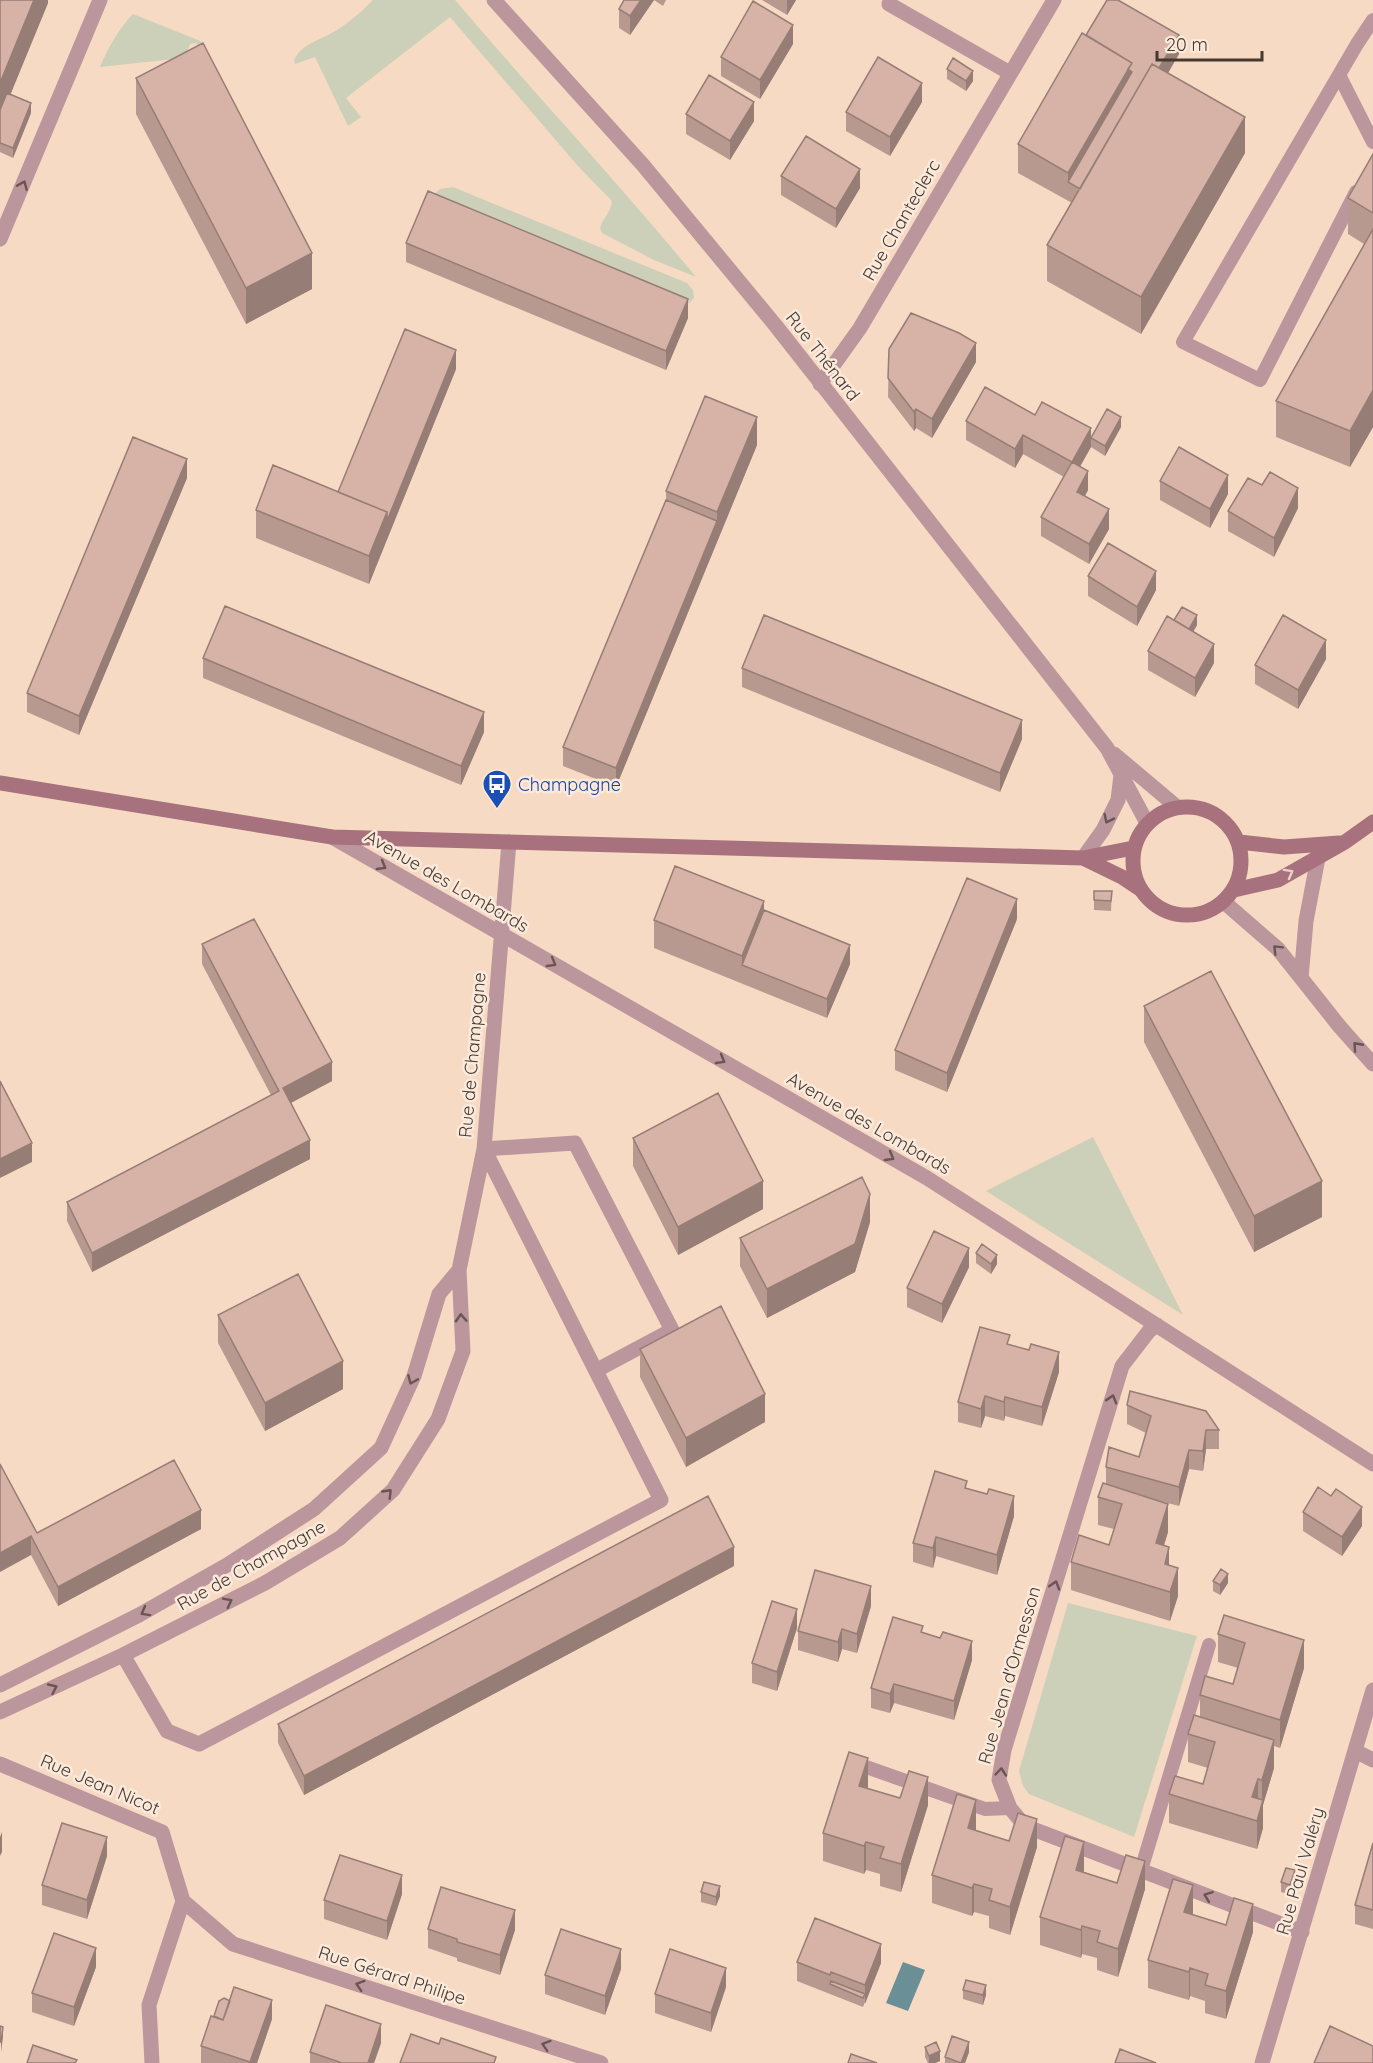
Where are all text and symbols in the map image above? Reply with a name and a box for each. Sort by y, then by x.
scale bar [1157,24,1262,62]
text: 20 m [1166,33,1208,56]
street label: Rue Chanteclerc [857,155,945,285]
one-way arrow [16,180,28,191]
street label: Rue Thénard [781,307,865,405]
bus stop icon: Champagne [481,768,513,810]
place label: Champagne [518,773,621,796]
one-way arrow [1104,813,1116,824]
street label: Avenue des Lombards [361,825,533,937]
one-way arrow [376,859,387,871]
one-way arrow [1283,869,1294,880]
one-way arrow [1273,946,1284,956]
one-way arrow [546,956,556,967]
street label: Rue de Champagne [453,971,491,1139]
one-way arrow [1353,1042,1364,1053]
one-way arrow [715,1053,725,1064]
street label: Avenue des Lombards [783,1067,955,1179]
one-way arrow [884,1150,894,1161]
one-way arrow [455,1313,468,1322]
one-way arrow [407,1374,419,1385]
one-way arrow [1105,1394,1117,1405]
one-way arrow [381,1489,392,1499]
street label: Rue de Champagne [173,1515,329,1615]
one-way arrow [1048,1580,1060,1591]
street label: Rue Jean d'Ormesson [973,1583,1045,1767]
one-way arrow [222,1598,232,1609]
one-way arrow [141,1604,151,1616]
one-way arrow [47,1684,58,1696]
street label: Rue Jean Nicot [37,1749,163,1819]
one-way arrow [994,1767,1007,1777]
street label: Rue Paul Valéry [1271,1804,1329,1938]
one-way arrow [1204,1891,1215,1903]
street label: Rue Gérard Philipe [315,1940,469,2010]
one-way arrow [355,1980,366,1992]
one-way arrow [541,2040,552,2052]

